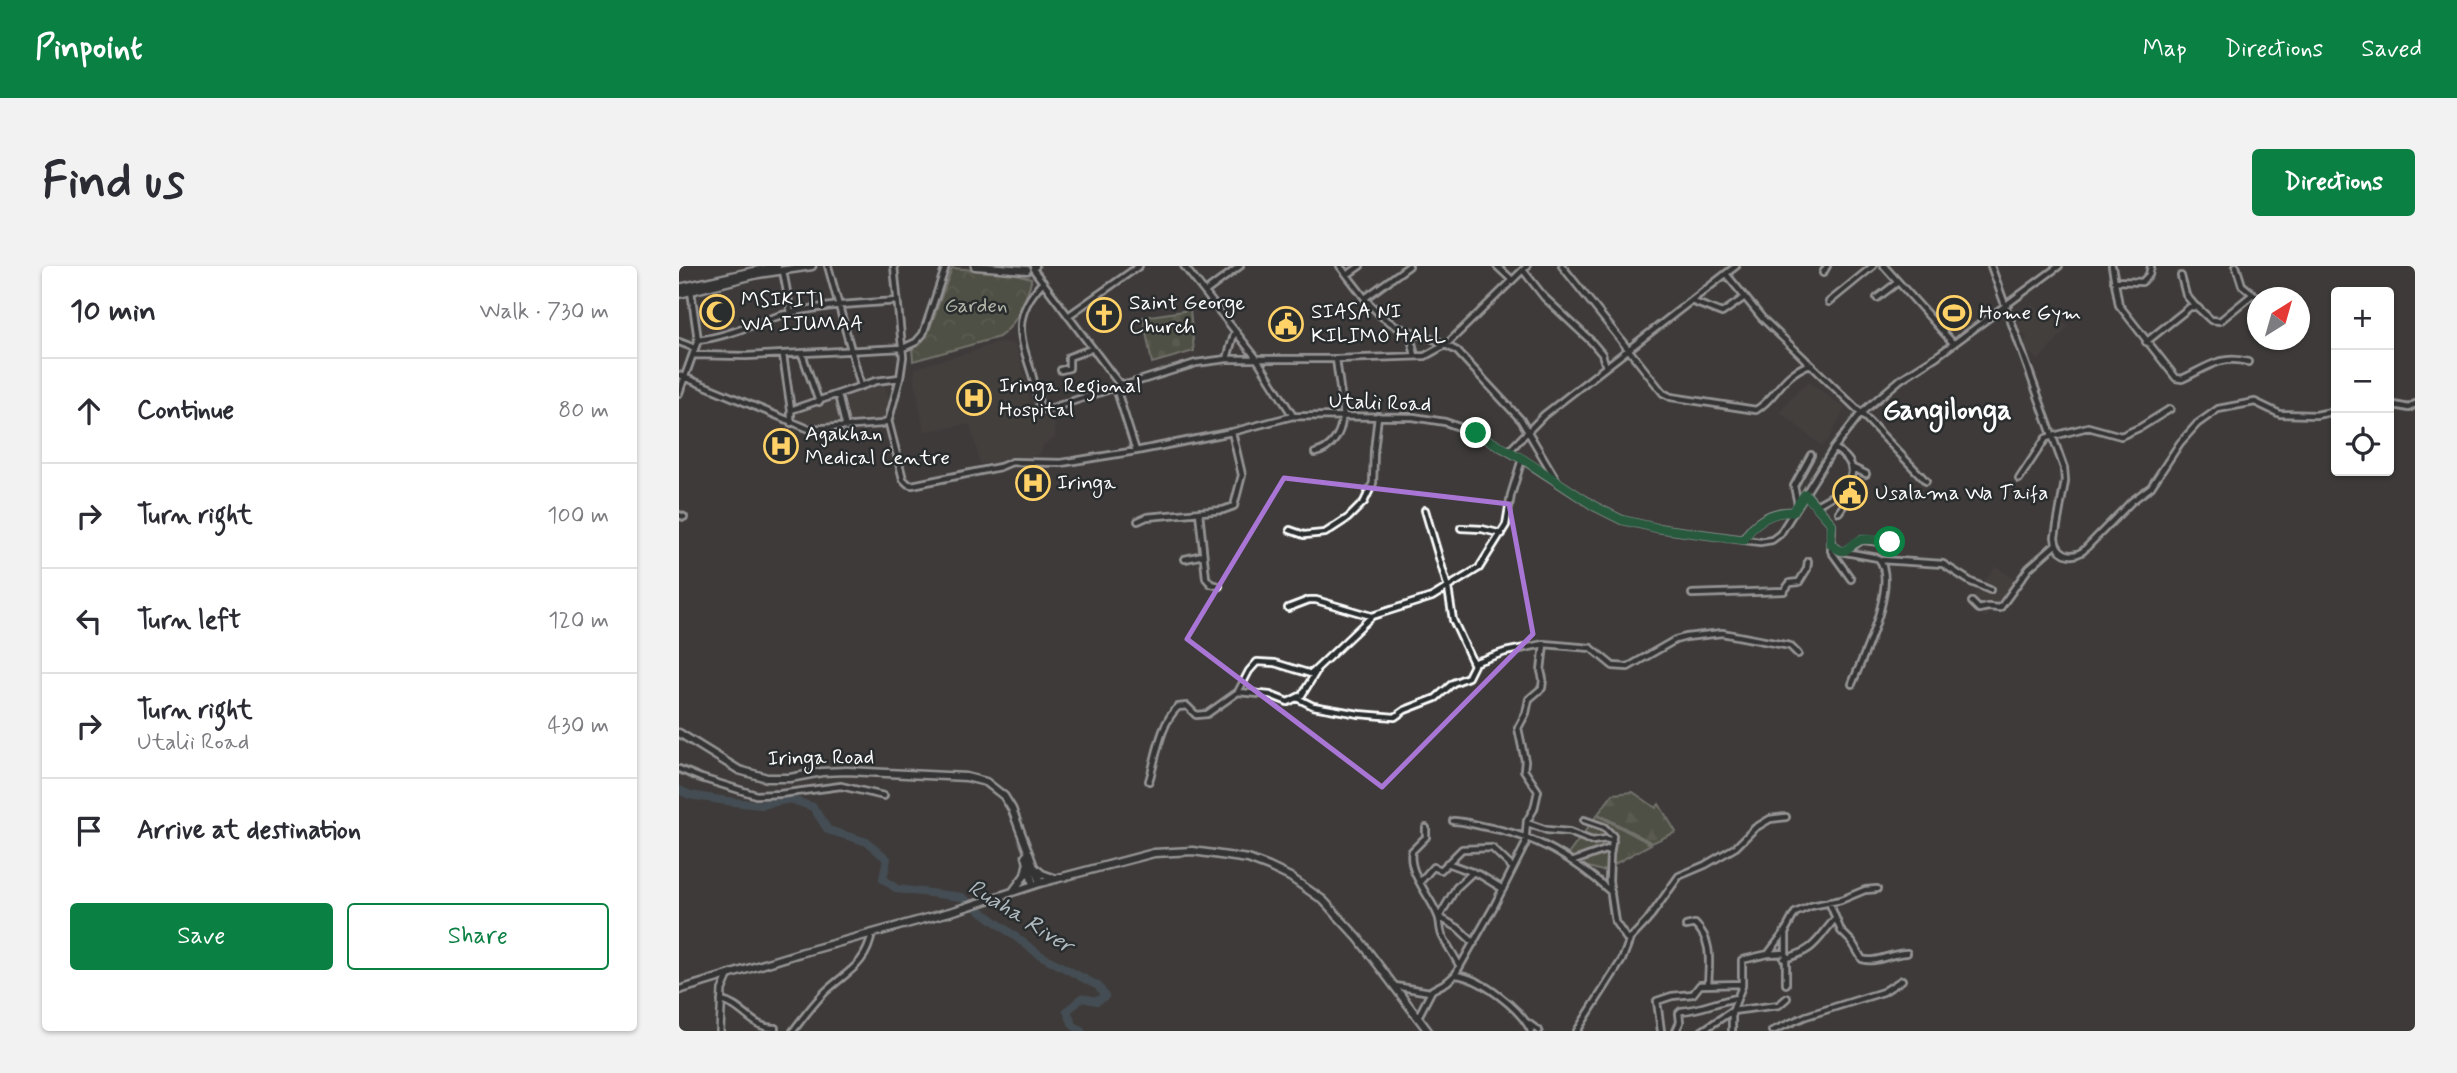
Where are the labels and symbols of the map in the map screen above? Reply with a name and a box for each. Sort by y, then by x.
place label: MSIKITI WA IJUMAA [741,286,863,338]
north arrow [2247,287,2310,350]
place label: Saint George Church [1129,289,1245,341]
park label: Garden [944,292,1008,320]
mosque icon: MSIKITI WA IJUMAA [698,293,736,331]
sports icon: Home Gym [1935,294,1973,332]
church icon: Saint George Church [1085,296,1123,334]
place label: SIASA NI KILIMO HALL [1311,298,1447,350]
place label: Home Gym [1979,299,2081,327]
public building icon: SIASA NI KILIMO HALL [1267,305,1305,343]
place label: Iringa Regional Hospital [999,372,1141,424]
hospital icon: Iringa Regional Hospital [955,379,993,417]
street label: Utalii Road [1328,387,1432,419]
district label: Gangilonga [1882,393,2012,433]
route end [1460,417,1491,448]
place label: Agakhan Medical Centre [805,420,950,472]
hospital icon: Agakhan Medical Centre [762,427,800,465]
hospital icon: Iringa [1014,464,1052,502]
place label: Iringa [1057,469,1116,498]
public building icon: Usalama Wa Taifa [1831,474,1869,512]
place label: Usalama Wa Taifa [1875,479,2048,507]
route start [1874,526,1905,557]
street label: Iringa Road [768,743,875,774]
water label: Ruaha River [962,873,1081,963]

